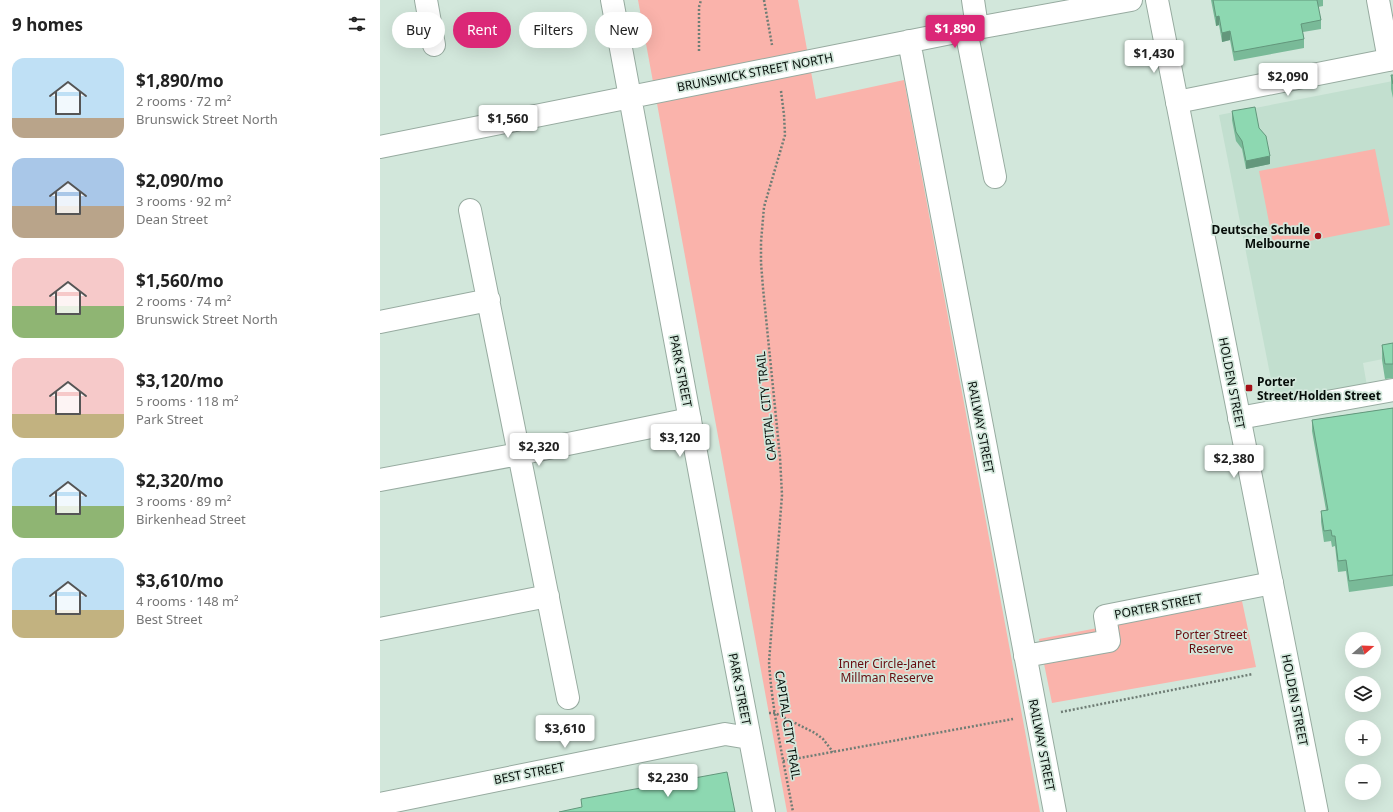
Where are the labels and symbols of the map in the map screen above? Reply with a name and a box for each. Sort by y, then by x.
pin: $1,890 [922,15,988,49]
pin: $1,430 [1121,40,1187,74]
street label: BRUNSWICK STREET NORTH [676,49,834,95]
pin: $2,090 [1255,63,1321,97]
pin: $1,560 [475,105,541,139]
place label: Deutsche Schule Melbourne [1212,221,1310,252]
marker: Deutsche Schule Melbourne [1313,231,1323,241]
street label: PARK STREET [666,334,696,409]
street label: HOLDEN STREET [1215,336,1249,431]
street label: CAPITAL CITY TRAIL [752,350,780,462]
place label: Porter Street/Holden Street [1257,373,1381,404]
street label: RAILWAY STREET [964,379,998,475]
marker: Porter Street/Holden Street [1244,383,1254,393]
pin: $3,120 [647,424,713,458]
pin: $2,320 [506,433,572,467]
pin: $2,380 [1201,445,1267,479]
street label: PORTER STREET [1113,589,1204,623]
park label: Porter Street Reserve [1175,626,1248,657]
north arrow [1345,632,1381,668]
street label: PARK STREET [725,652,755,727]
street label: HOLDEN STREET [1278,653,1312,748]
park label: Inner Circle-Janet Millman Reserve [838,655,936,686]
street label: CAPITAL CITY TRAIL [771,669,805,781]
street label: RAILWAY STREET [1025,697,1059,793]
pin: $3,610 [532,715,598,749]
street label: BEST STREET [492,758,566,788]
pin: $2,230 [635,764,701,798]

